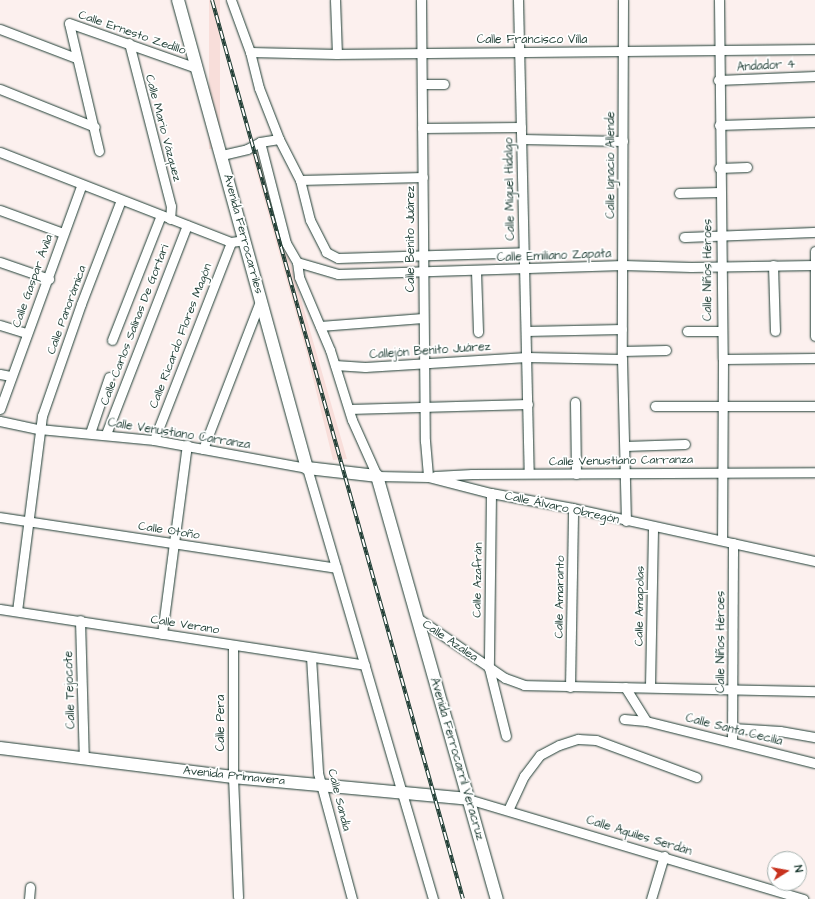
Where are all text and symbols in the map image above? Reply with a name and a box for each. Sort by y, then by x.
street label: Calle Ernesto Zedillo [76,8,188,58]
street label: Calle Francisco Villa [477,33,587,47]
street label: Andador 4 [736,57,796,75]
street label: Calle Mario Vázquez [142,73,184,183]
street label: Calle Ignacio Allende [604,111,618,219]
street label: Calle Miguel Hidalgo [502,137,518,241]
street label: Avenida Ferrocarriles [220,173,266,295]
street label: Calle Benito Juárez [404,186,418,292]
street label: Calle Niños Héroes [701,219,715,321]
street label: Calle Gaspar Ávila [9,232,57,330]
street label: Calle Carlos Salinas De Gortari [98,243,172,407]
street label: Calle Emiliano Zapata [497,247,611,265]
street label: Calle Ricardo Flores Magón [147,262,215,410]
street label: Calle Panorámica [44,263,90,357]
street label: Callejón Benito Juárez [369,340,491,362]
street label: Calle Venustiano Carranza [107,416,251,452]
street label: Calle Venustiano Carranza [549,453,693,469]
street label: Calle Álvaro Obregón [503,489,621,527]
street label: Calle Otoño [137,519,201,543]
street label: Calle Azafrán [470,542,486,618]
street label: Calle Amaranto [552,555,568,639]
street label: Calle Amapolas [632,566,648,646]
street label: Calle Niños Héroes [714,591,728,693]
street label: Calle Verano [150,612,220,638]
street label: Calle Azalea [419,617,481,665]
street label: Calle Tejocote [61,651,79,729]
street label: Avenida Ferrocarril Veracruz [427,676,487,842]
street label: Calle Pera [214,695,228,751]
street label: Calle Santa Cecilia [684,711,784,749]
street label: Avenida Primavera [182,763,286,789]
street label: Calle Sandía [324,767,354,833]
street label: Calle Aquiles Serdán [584,813,694,859]
north arrow [767,851,807,891]
text: N [790,864,806,874]

